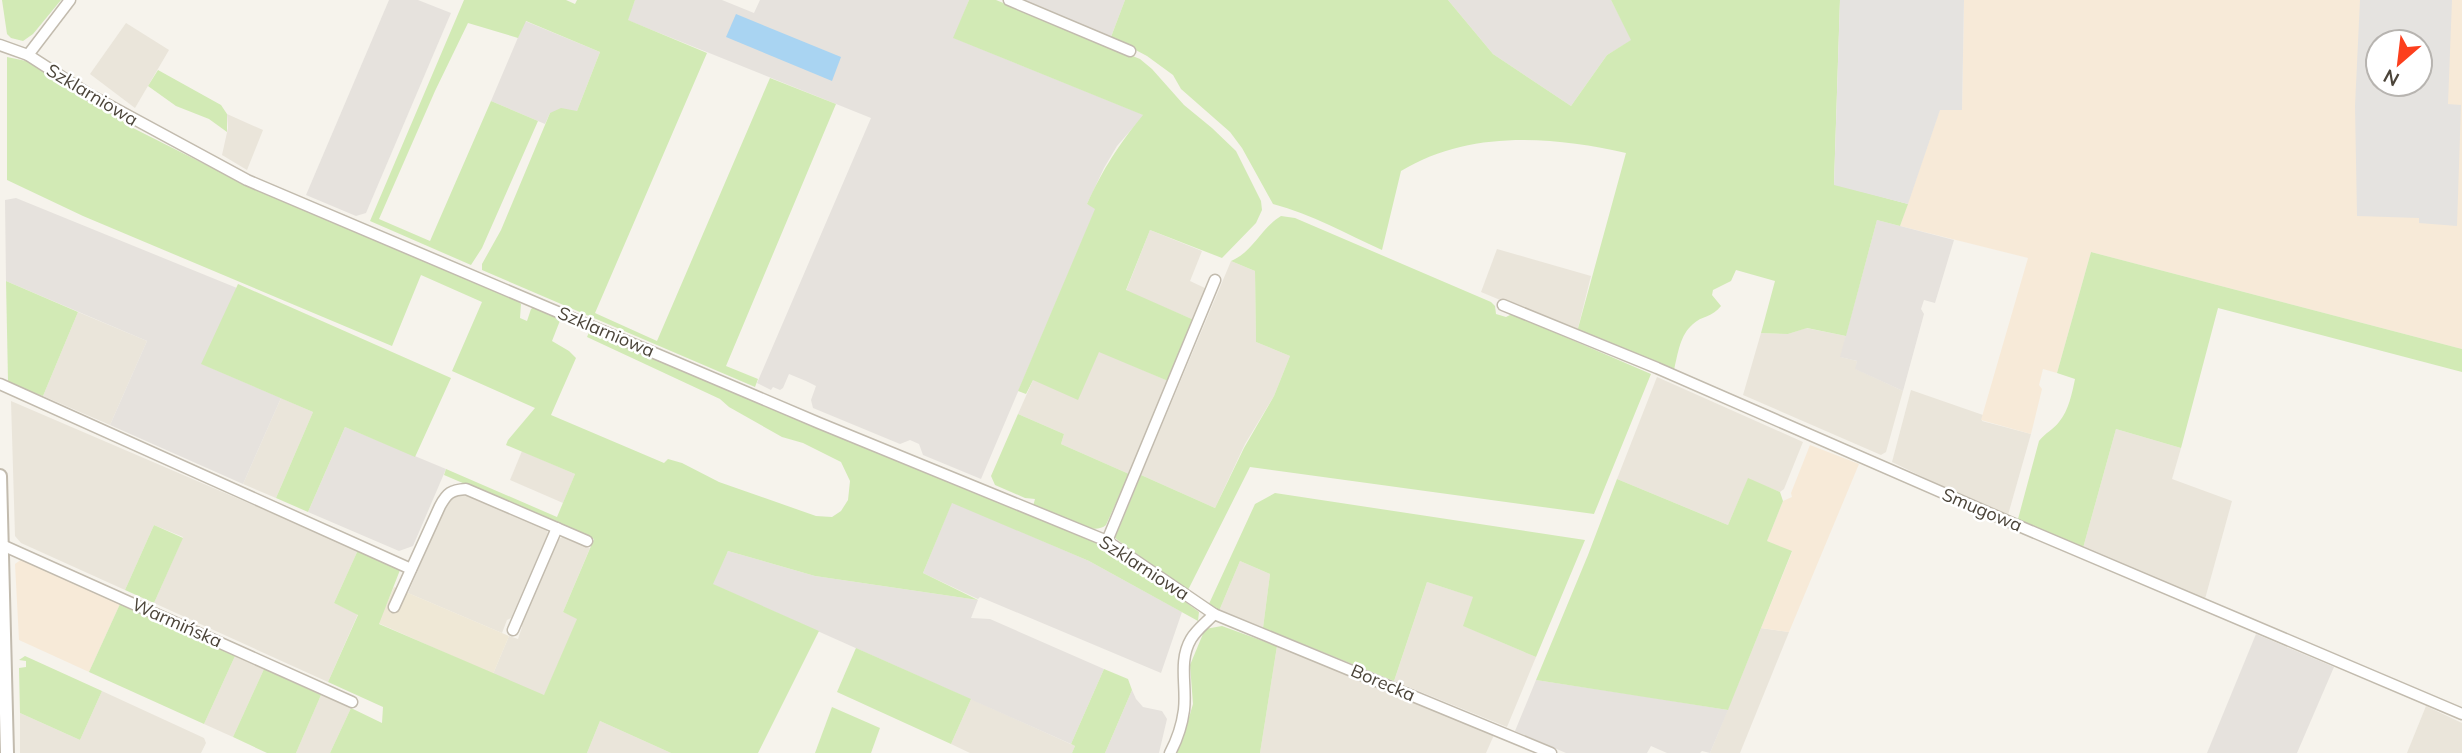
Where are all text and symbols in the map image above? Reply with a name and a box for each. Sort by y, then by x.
north arrow [2364,28,2434,98]
street label: Szklarniowa [42,58,142,131]
text: N [2379,64,2403,92]
street label: Szklarniowa [554,301,658,362]
street label: Smugowa [1939,482,2026,537]
street label: Szklarniowa [1095,530,1194,605]
street label: Warmińska [129,593,226,653]
street label: Borecka [1348,659,1419,706]

